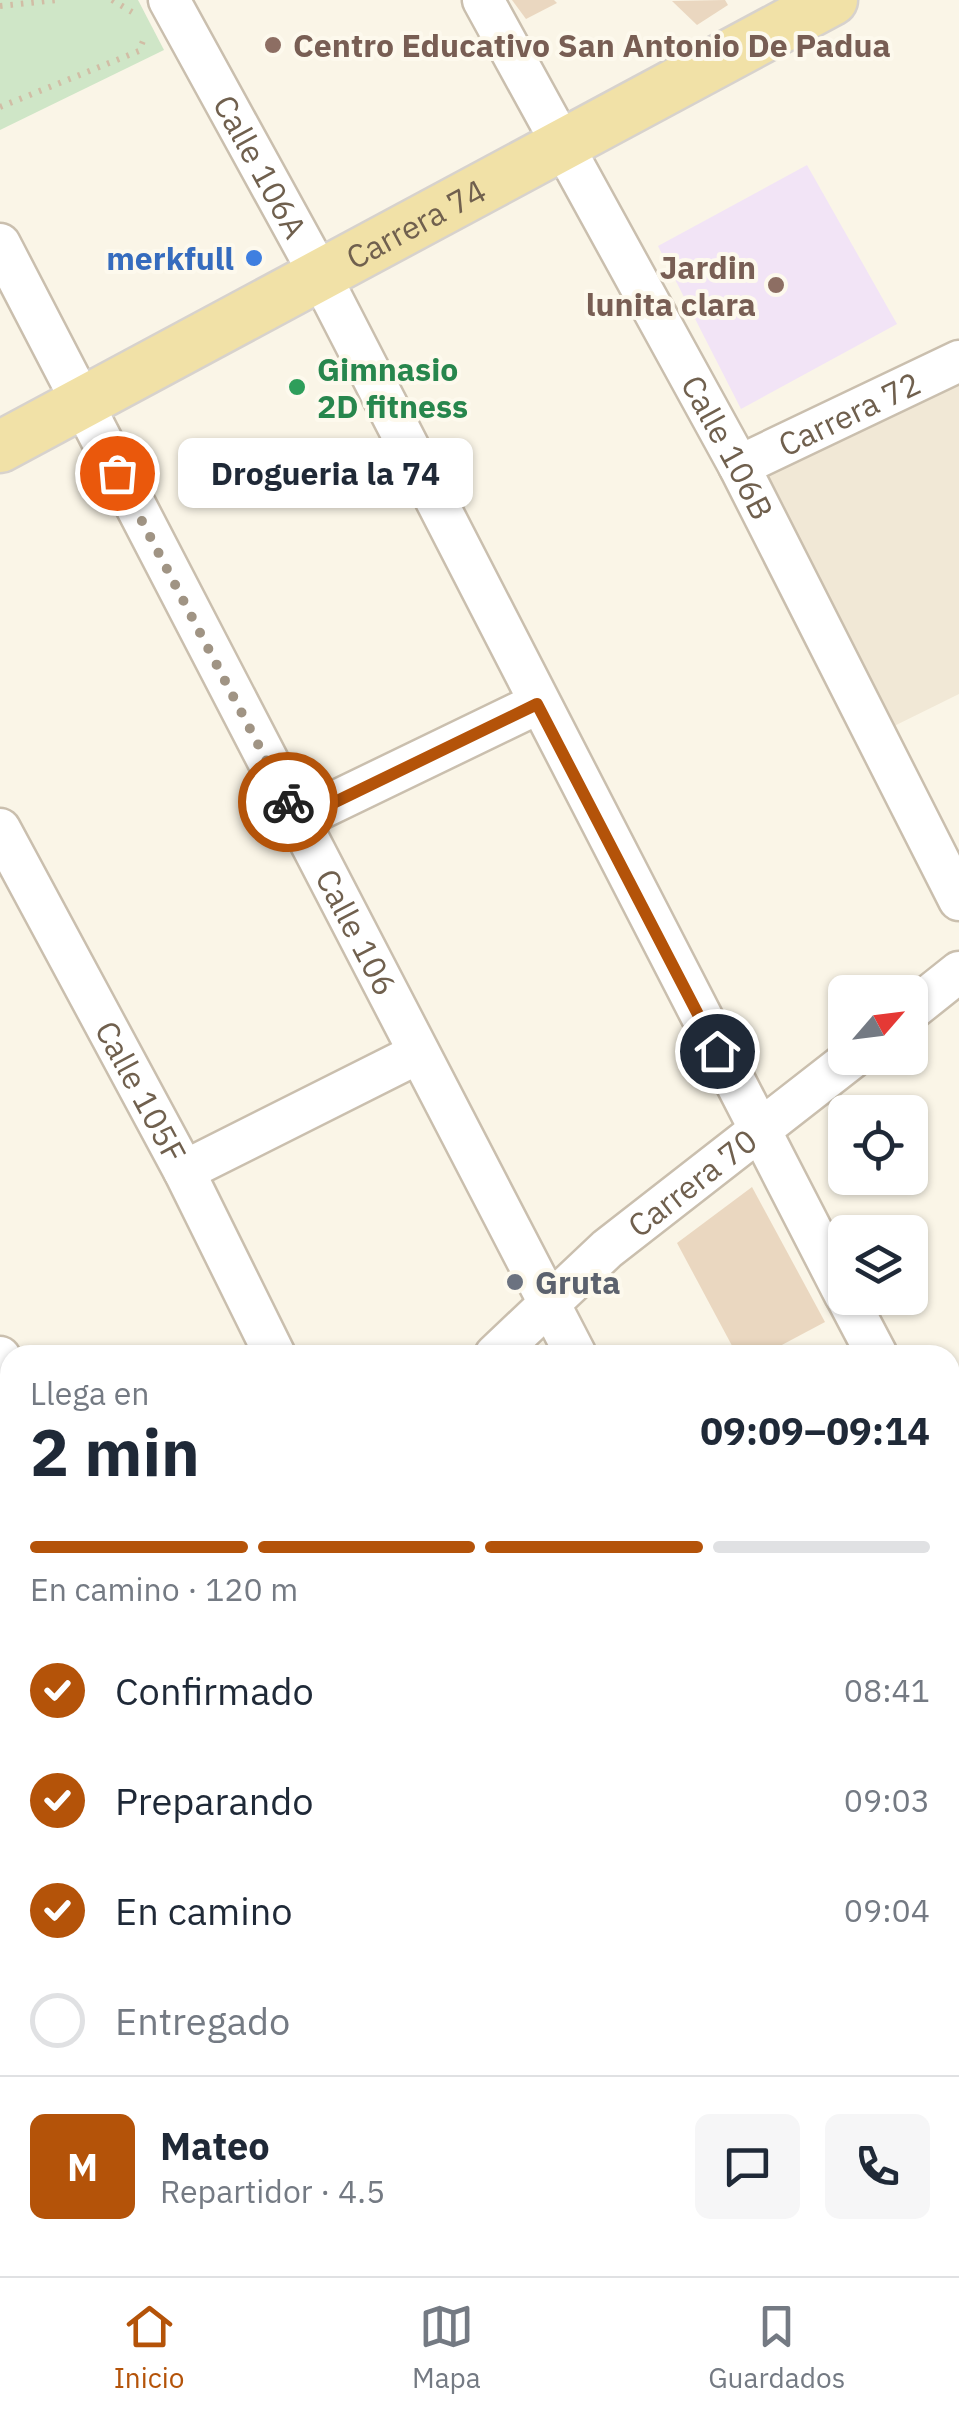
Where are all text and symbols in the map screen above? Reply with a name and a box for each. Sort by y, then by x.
place label: Centro Educativo San Antonio De Padua [293,24,891,66]
marker: Centro Educativo San Antonio De Padua [262,34,284,56]
street label: Calle 106A [204,87,317,246]
street label: Carrera 74 [339,169,493,278]
place label: merkfull [106,237,234,279]
place label: Jardin lunita clara [586,246,756,325]
marker: merkfull [243,247,265,269]
marker: Jardin lunita clara [765,274,787,296]
place label: Gimnasio 2D fitness [317,348,468,427]
street label: Carrera 72 [771,362,927,465]
street label: Calle 106B [672,368,784,527]
marker: Gimnasio 2D fitness [286,376,308,398]
pin [75,431,160,516]
callout: Drogueria la 74 [177,438,472,508]
icon: bag [90,446,145,501]
text: Drogueria la 74 [211,452,440,494]
courier [238,752,338,852]
icon: bike [261,775,316,830]
street label: Calle 106 [307,862,407,1003]
north arrow [828,975,928,1075]
map controls [828,975,928,1315]
pin [675,1009,760,1094]
street label: Calle 105F [86,1013,196,1170]
icon: home [690,1024,745,1079]
button: locate [828,1095,928,1195]
street label: Carrera 70 [619,1119,765,1246]
button: layers [828,1215,928,1315]
place label: Gruta [535,1261,620,1303]
marker: Gruta [504,1271,526,1293]
text: Llega en [30,1372,150,1414]
text: 09:09–09:14 [700,1406,930,1455]
text: 2 min [30,1409,200,1494]
text: En camino · 120 m [30,1568,298,1610]
icon: check [30,1663,85,1718]
text: Confirmado [115,1666,314,1715]
text: 08:41 [844,1669,930,1711]
icon: check [30,1773,85,1828]
text: Preparando [115,1776,314,1825]
text: 09:03 [844,1779,930,1821]
icon: check [30,1883,85,1938]
text: En camino [115,1886,293,1935]
text: 09:04 [844,1889,930,1931]
text: Entregado [115,1996,290,2045]
button: chat [695,2114,800,2219]
button: phone [825,2114,930,2219]
text: Mateo [160,2121,270,2170]
text: M [67,2142,98,2191]
text: Repartidor · 4.5 [160,2170,385,2212]
tab: Inicio [114,2299,185,2396]
tab: Mapa [412,2299,481,2396]
tab: Guardados [708,2299,845,2396]

